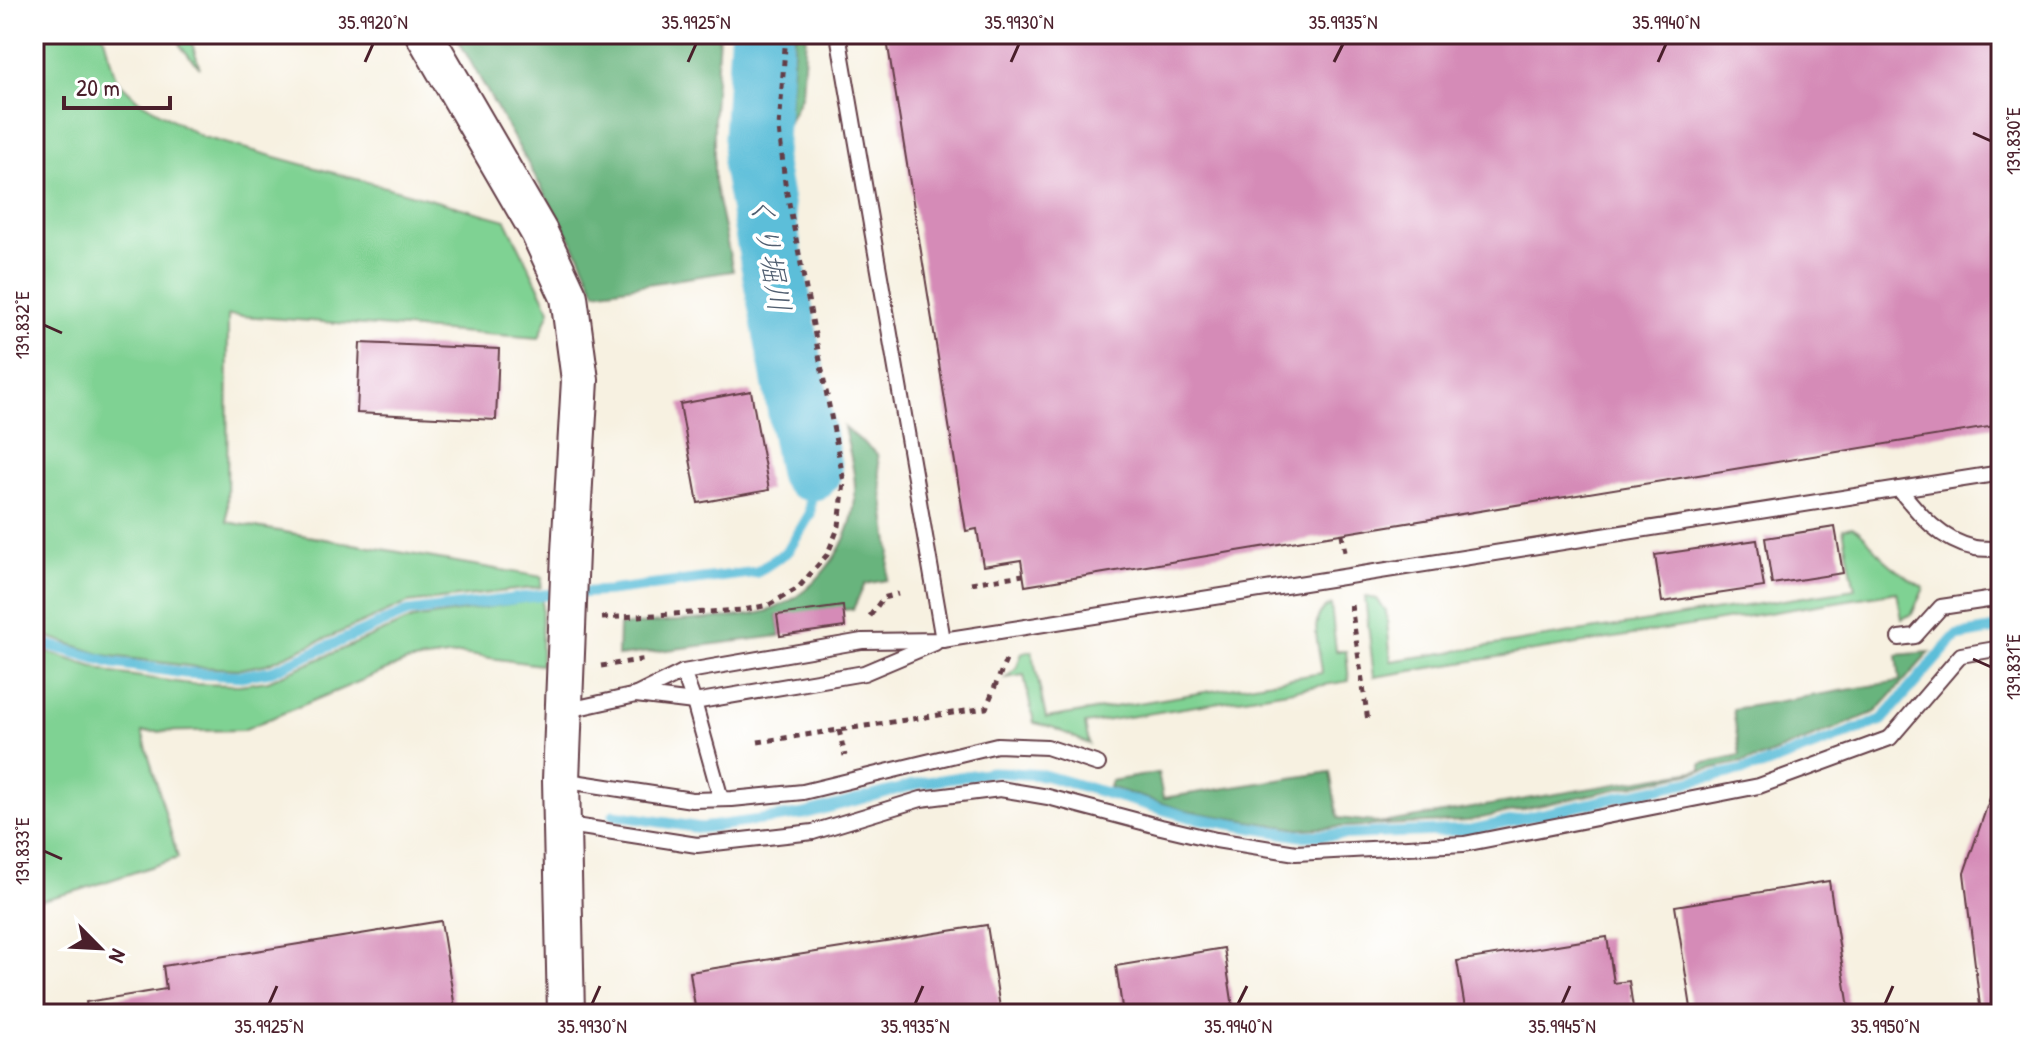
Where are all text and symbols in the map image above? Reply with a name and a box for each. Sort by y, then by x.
text: 35.9920°N [338,8,408,35]
text: 35.9925°N [661,8,731,35]
text: 35.9930°N [984,8,1054,35]
text: 35.9935°N [1308,8,1378,35]
text: 35.9940°N [1632,8,1700,35]
scale bar [64,60,170,110]
text: 20 m [76,71,120,103]
text: 139.830°E [1999,107,2026,175]
water label: くり堀川 [741,190,801,315]
text: 139.832°E [8,291,35,359]
text: 139.831°E [1999,634,2026,700]
text: 139.833°E [8,817,35,885]
north arrow [60,908,140,988]
text: N [102,945,134,968]
text: 35.9925°N [234,1012,304,1039]
text: 35.9930°N [557,1012,627,1039]
text: 35.9935°N [880,1012,950,1039]
text: 35.9940°N [1204,1012,1272,1039]
text: 35.9945°N [1528,1012,1596,1039]
text: 35.9950°N [1850,1012,1920,1039]

